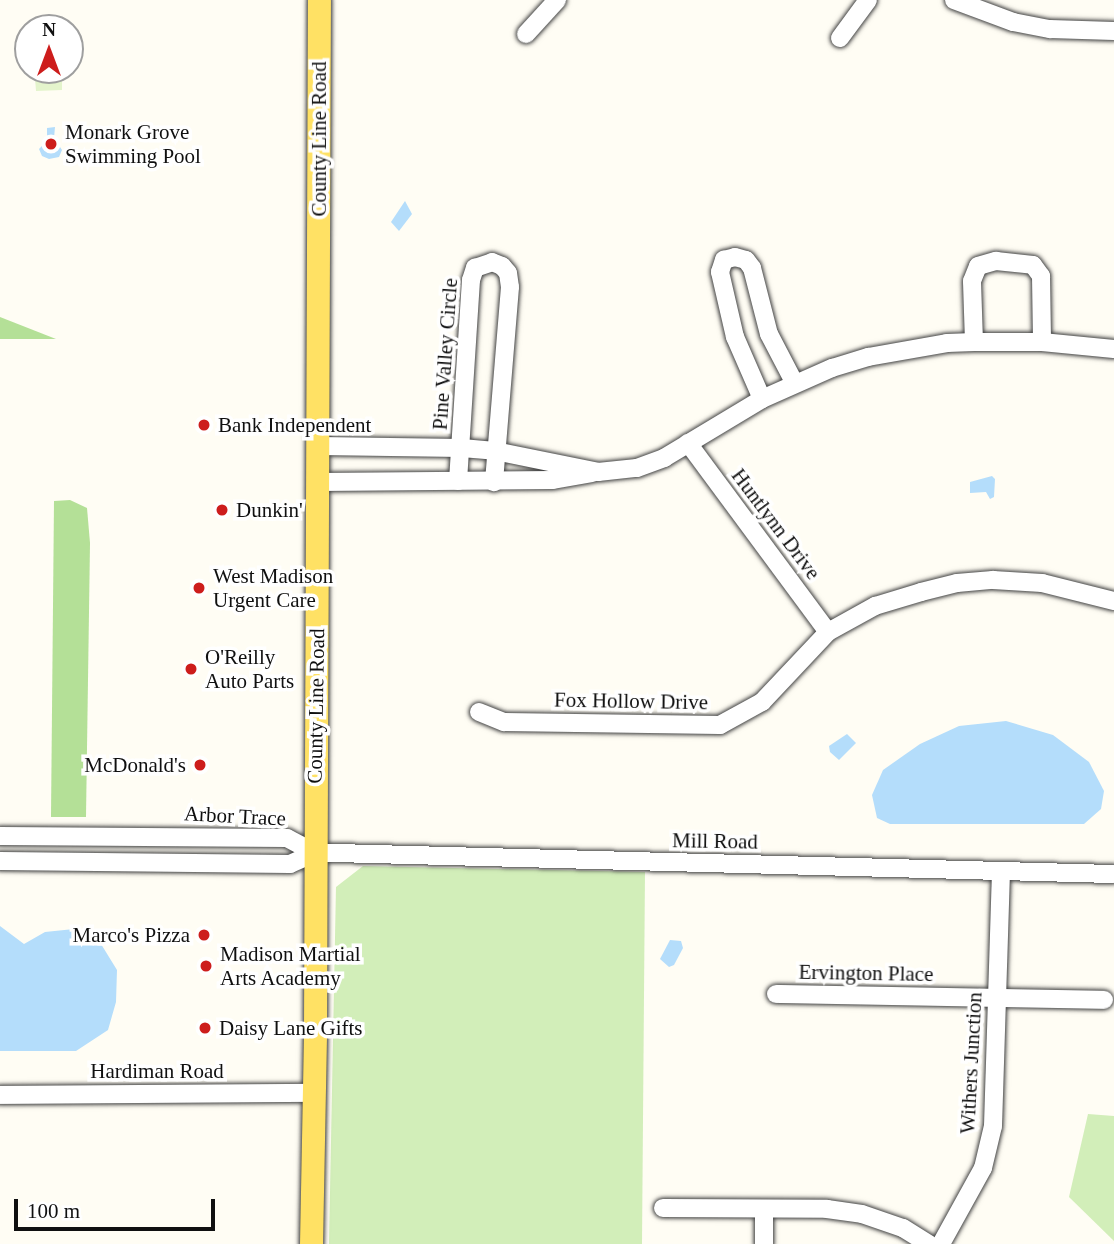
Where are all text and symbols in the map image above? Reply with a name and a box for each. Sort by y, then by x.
north arrow [14,14,84,84]
text: N [42,19,56,40]
street label: County Line Road [306,61,332,217]
place label: Monark Grove Swimming Pool [65,119,201,169]
marker: Monark Grove Swimming Pool [43,136,59,152]
street label: Pine Valley Circle [427,277,463,431]
place label: Bank Independent [218,412,371,438]
marker: Bank Independent [196,417,212,433]
street label: Huntlynn Drive [726,464,826,584]
place label: Dunkin' [236,497,303,523]
marker: Dunkin' [214,502,230,518]
place label: West Madison Urgent Care [213,563,333,613]
marker: West Madison Urgent Care [191,580,207,596]
street label: County Line Road [302,628,330,784]
place label: O'Reilly Auto Parts [205,644,294,694]
marker: O'Reilly Auto Parts [183,661,199,677]
street label: Fox Hollow Drive [554,687,708,715]
place label: McDonald's [84,752,186,778]
marker: McDonald's [192,757,208,773]
street label: Arbor Trace [183,801,287,831]
street label: Mill Road [672,828,758,854]
place label: Marco's Pizza [73,922,190,948]
marker: Marco's Pizza [196,927,212,943]
place label: Madison Martial Arts Academy [220,941,361,991]
marker: Madison Martial Arts Academy [198,958,214,974]
street label: Ervington Place [798,959,934,987]
street label: Withers Junction [955,991,987,1135]
place label: Daisy Lane Gifts [219,1015,362,1041]
marker: Daisy Lane Gifts [197,1020,213,1036]
street label: Hardiman Road [90,1058,224,1084]
scale bar [18,1184,219,1228]
text: 100 m [27,1199,80,1223]

